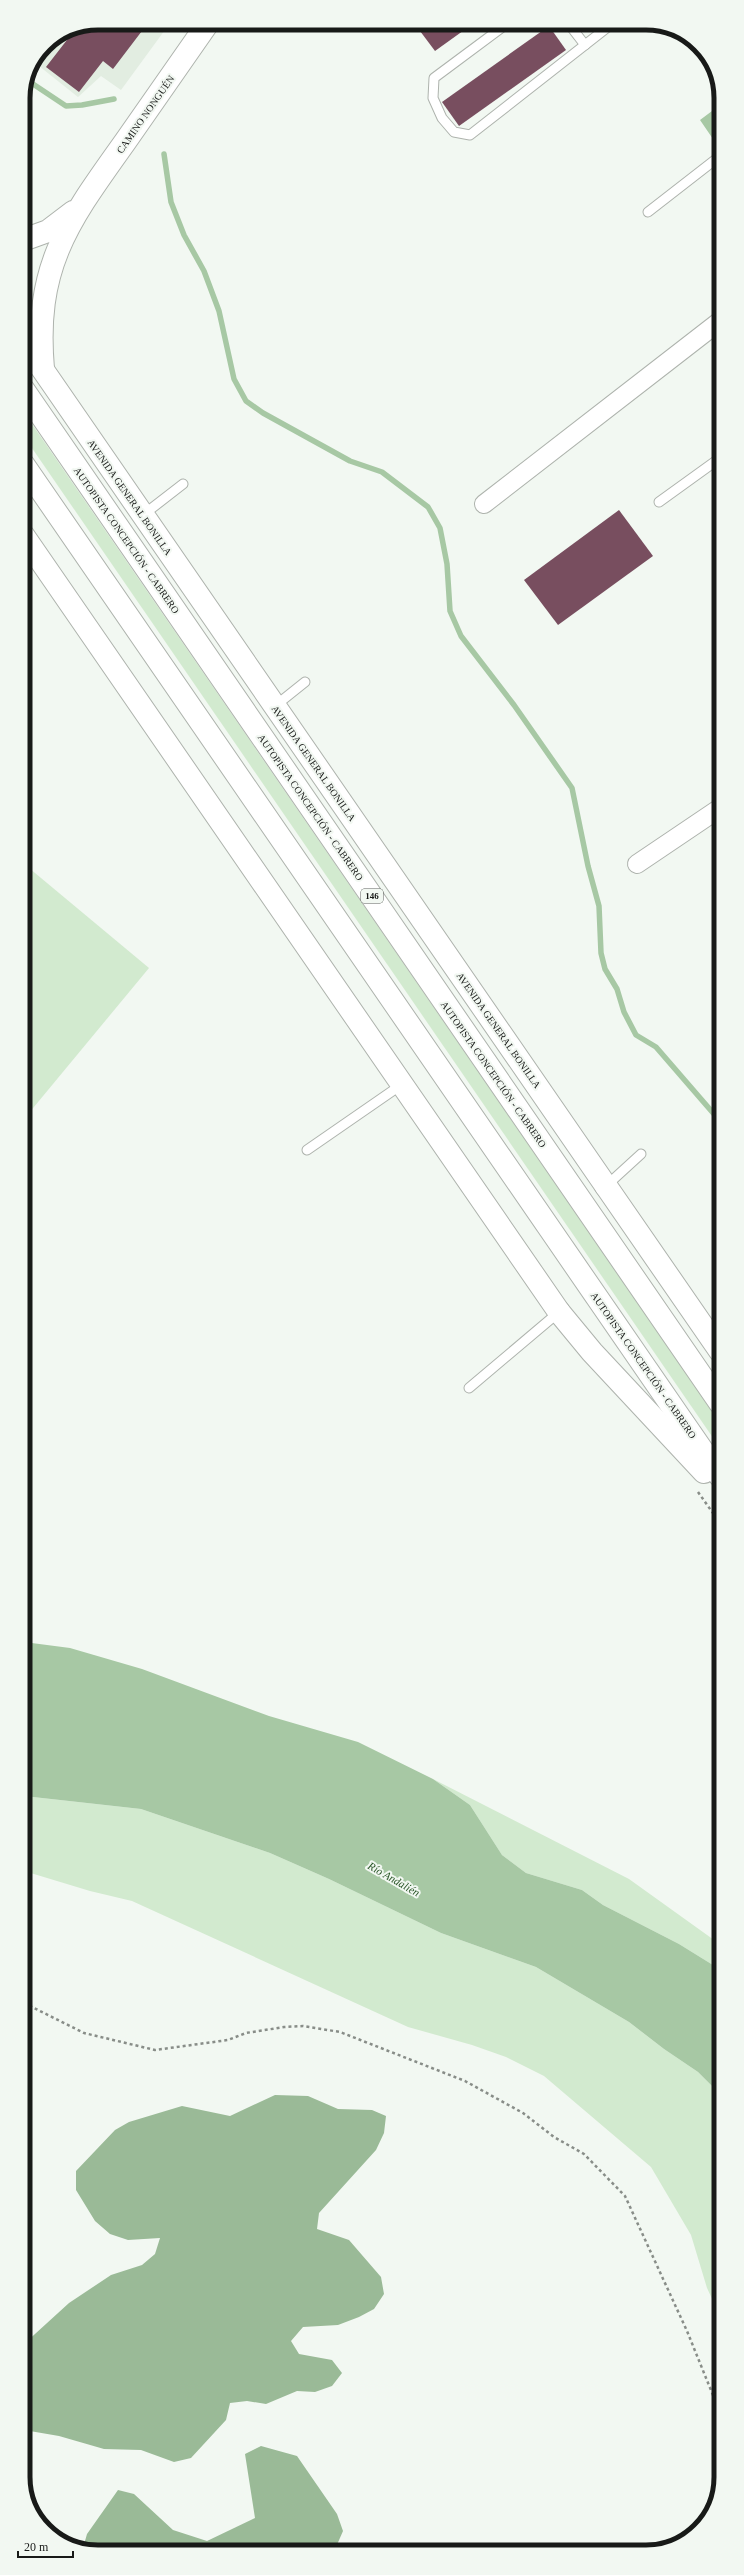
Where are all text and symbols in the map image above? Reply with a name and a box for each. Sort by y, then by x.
street label: CAMINO NONGUÉN [114,73,176,155]
street label: AVENIDA GENERAL BONILLA [85,437,174,558]
street label: AUTOPISTA CONCEPCIÓN - CABRERO [72,465,182,616]
street label: AVENIDA GENERAL BONILLA [269,703,358,824]
street label: AUTOPISTA CONCEPCIÓN - CABRERO [256,732,366,883]
road number: 146 [361,889,383,903]
street label: AVENIDA GENERAL BONILLA [454,970,543,1091]
street label: AUTOPISTA CONCEPCIÓN - CABRERO [439,999,549,1150]
street label: AUTOPISTA CONCEPCIÓN - CABRERO [589,1290,699,1441]
water label: Río Andalién [365,1859,422,1899]
scale bar [18,2533,73,2559]
text: 20 m [24,2540,49,2554]

